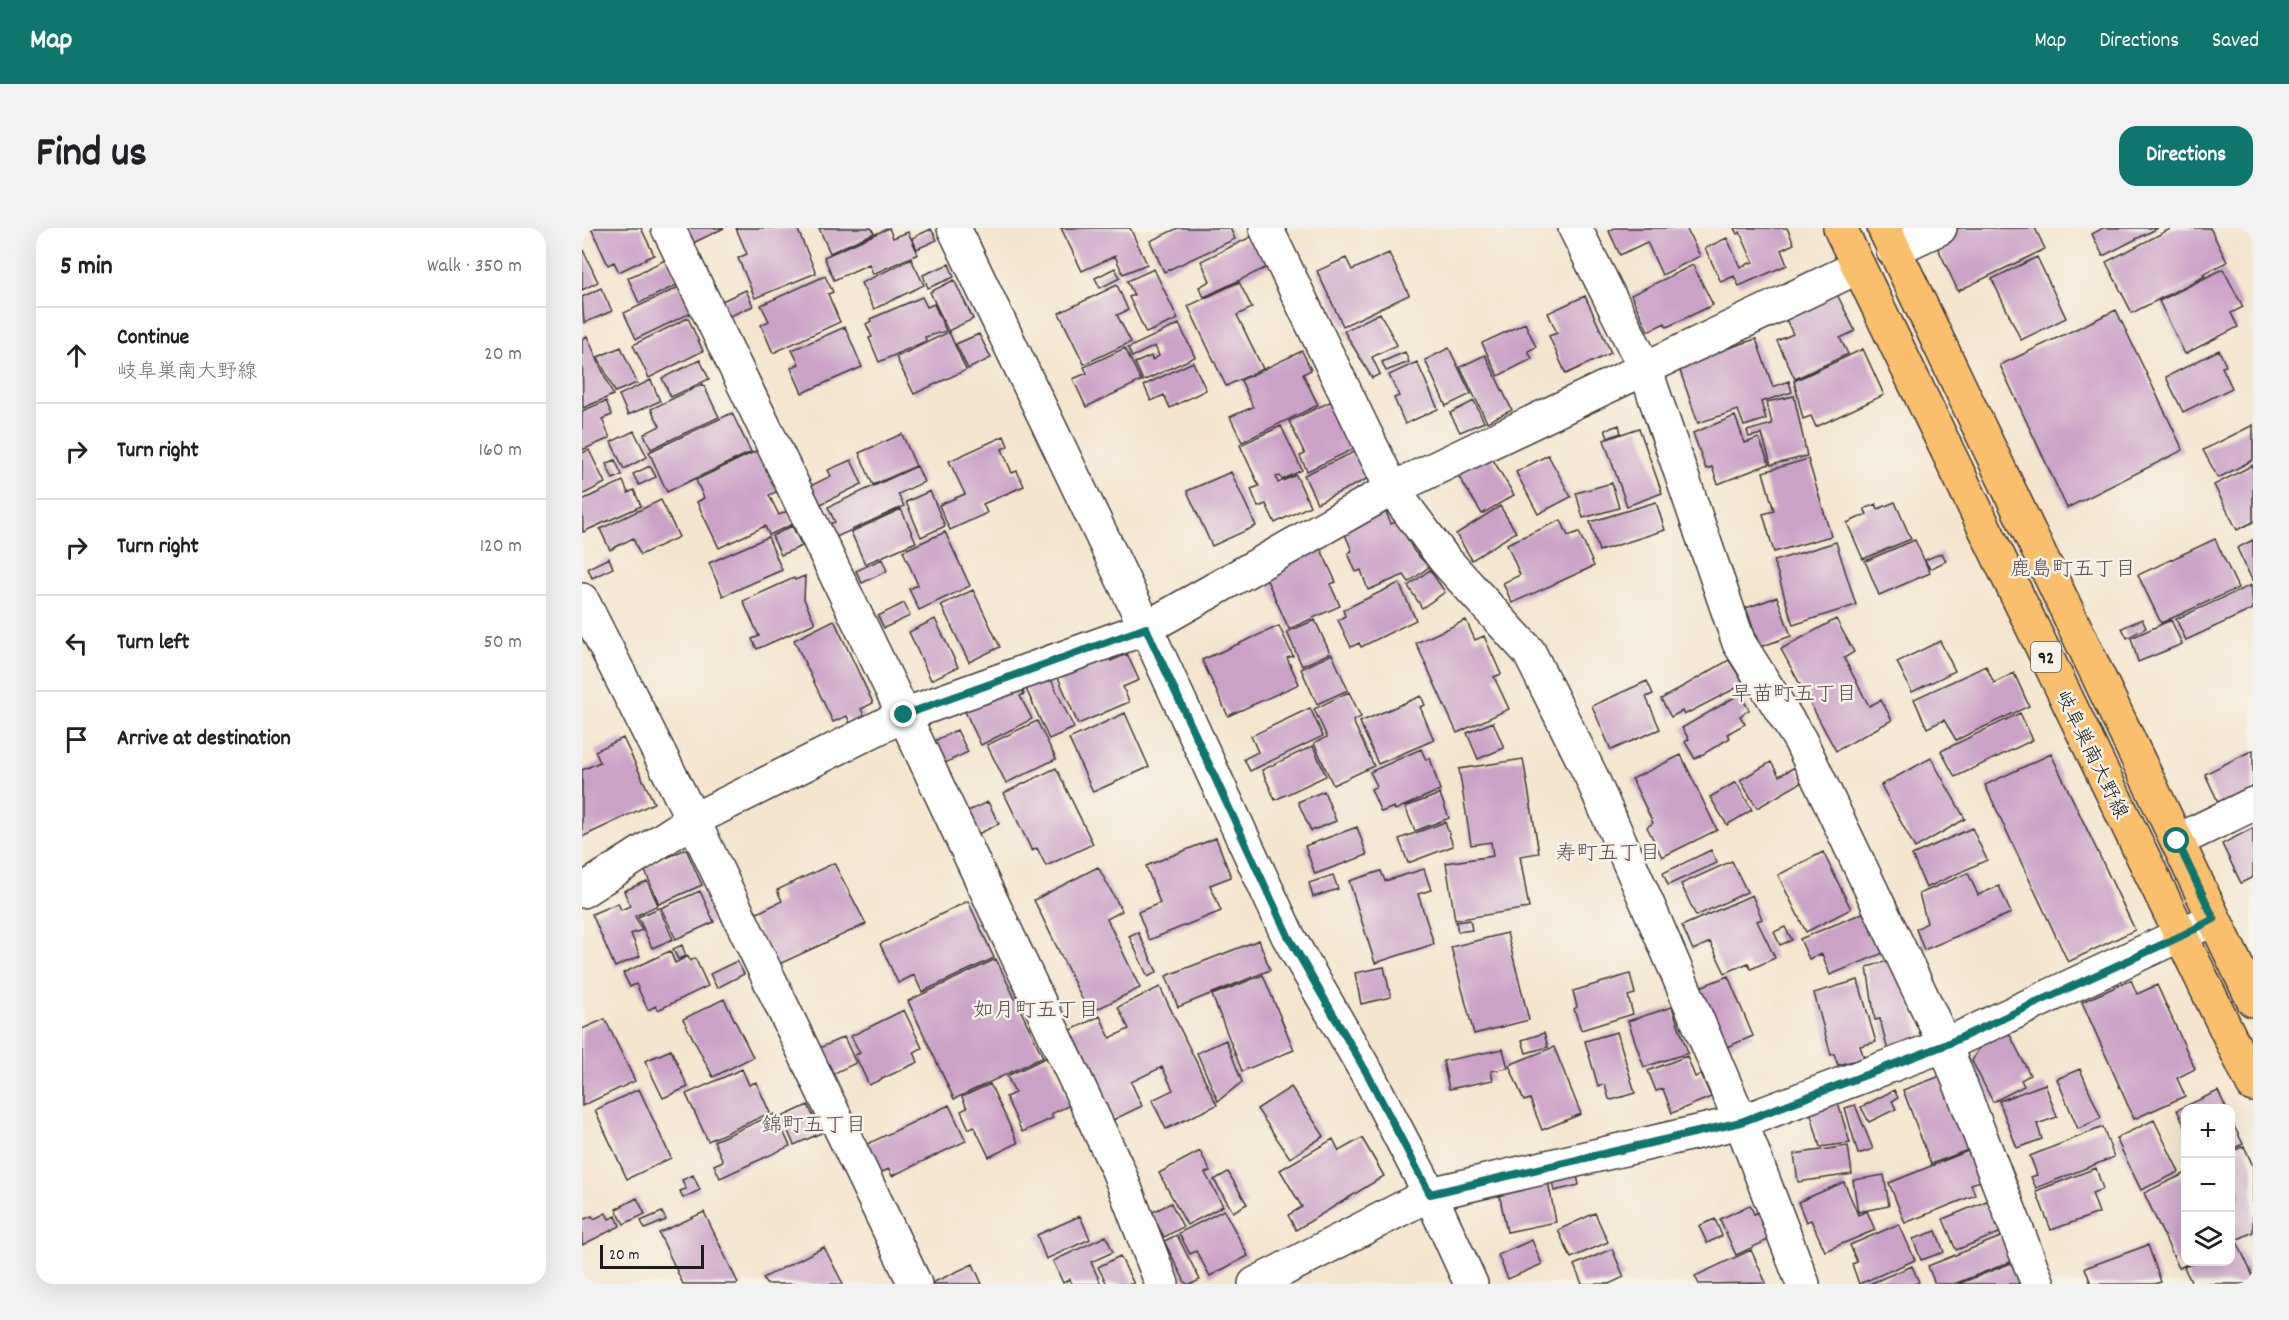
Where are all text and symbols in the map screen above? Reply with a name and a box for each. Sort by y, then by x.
text: Map [30,22,72,62]
text: Map [2035,27,2066,57]
text: Directions [2099,27,2179,57]
text: Saved [2212,27,2259,57]
text: Find us [36,126,147,186]
button: Directions [2119,126,2253,186]
text: 5 min [60,249,113,286]
text: Walk · 350 m [427,253,522,281]
text: Continue [117,323,189,354]
icon: ahead [60,339,93,372]
text: 20 m [484,341,522,369]
text: 岐阜巣南大野線 [117,359,257,387]
icon: right [60,435,93,468]
text: Turn right [117,436,199,467]
text: 160 m [479,437,522,465]
icon: right [60,531,93,564]
text: Turn right [117,532,199,563]
text: 120 m [480,533,522,561]
district label: 鹿島町五丁目 [2010,556,2136,586]
icon: left [60,627,93,660]
text: Turn left [117,628,189,659]
text: 50 m [484,629,522,657]
road number: 92 [2031,642,2061,672]
district label: 早苗町五丁目 [1731,681,1857,711]
street label: 岐阜巣南大野線 [2047,686,2134,824]
route end [890,701,916,727]
icon: arrive [60,723,93,756]
text: Arrive at destination [117,724,291,755]
route start [2163,827,2189,853]
district label: 寿町五丁目 [1556,840,1661,870]
district label: 如月町五丁目 [973,997,1099,1027]
map controls [2181,1104,2235,1266]
button: + [2181,1104,2235,1158]
district label: 錦町五丁目 [762,1112,867,1142]
button: − [2181,1158,2235,1212]
button: layers [2181,1212,2235,1266]
scale bar [600,1242,704,1270]
text: 20 m [609,1244,639,1267]

